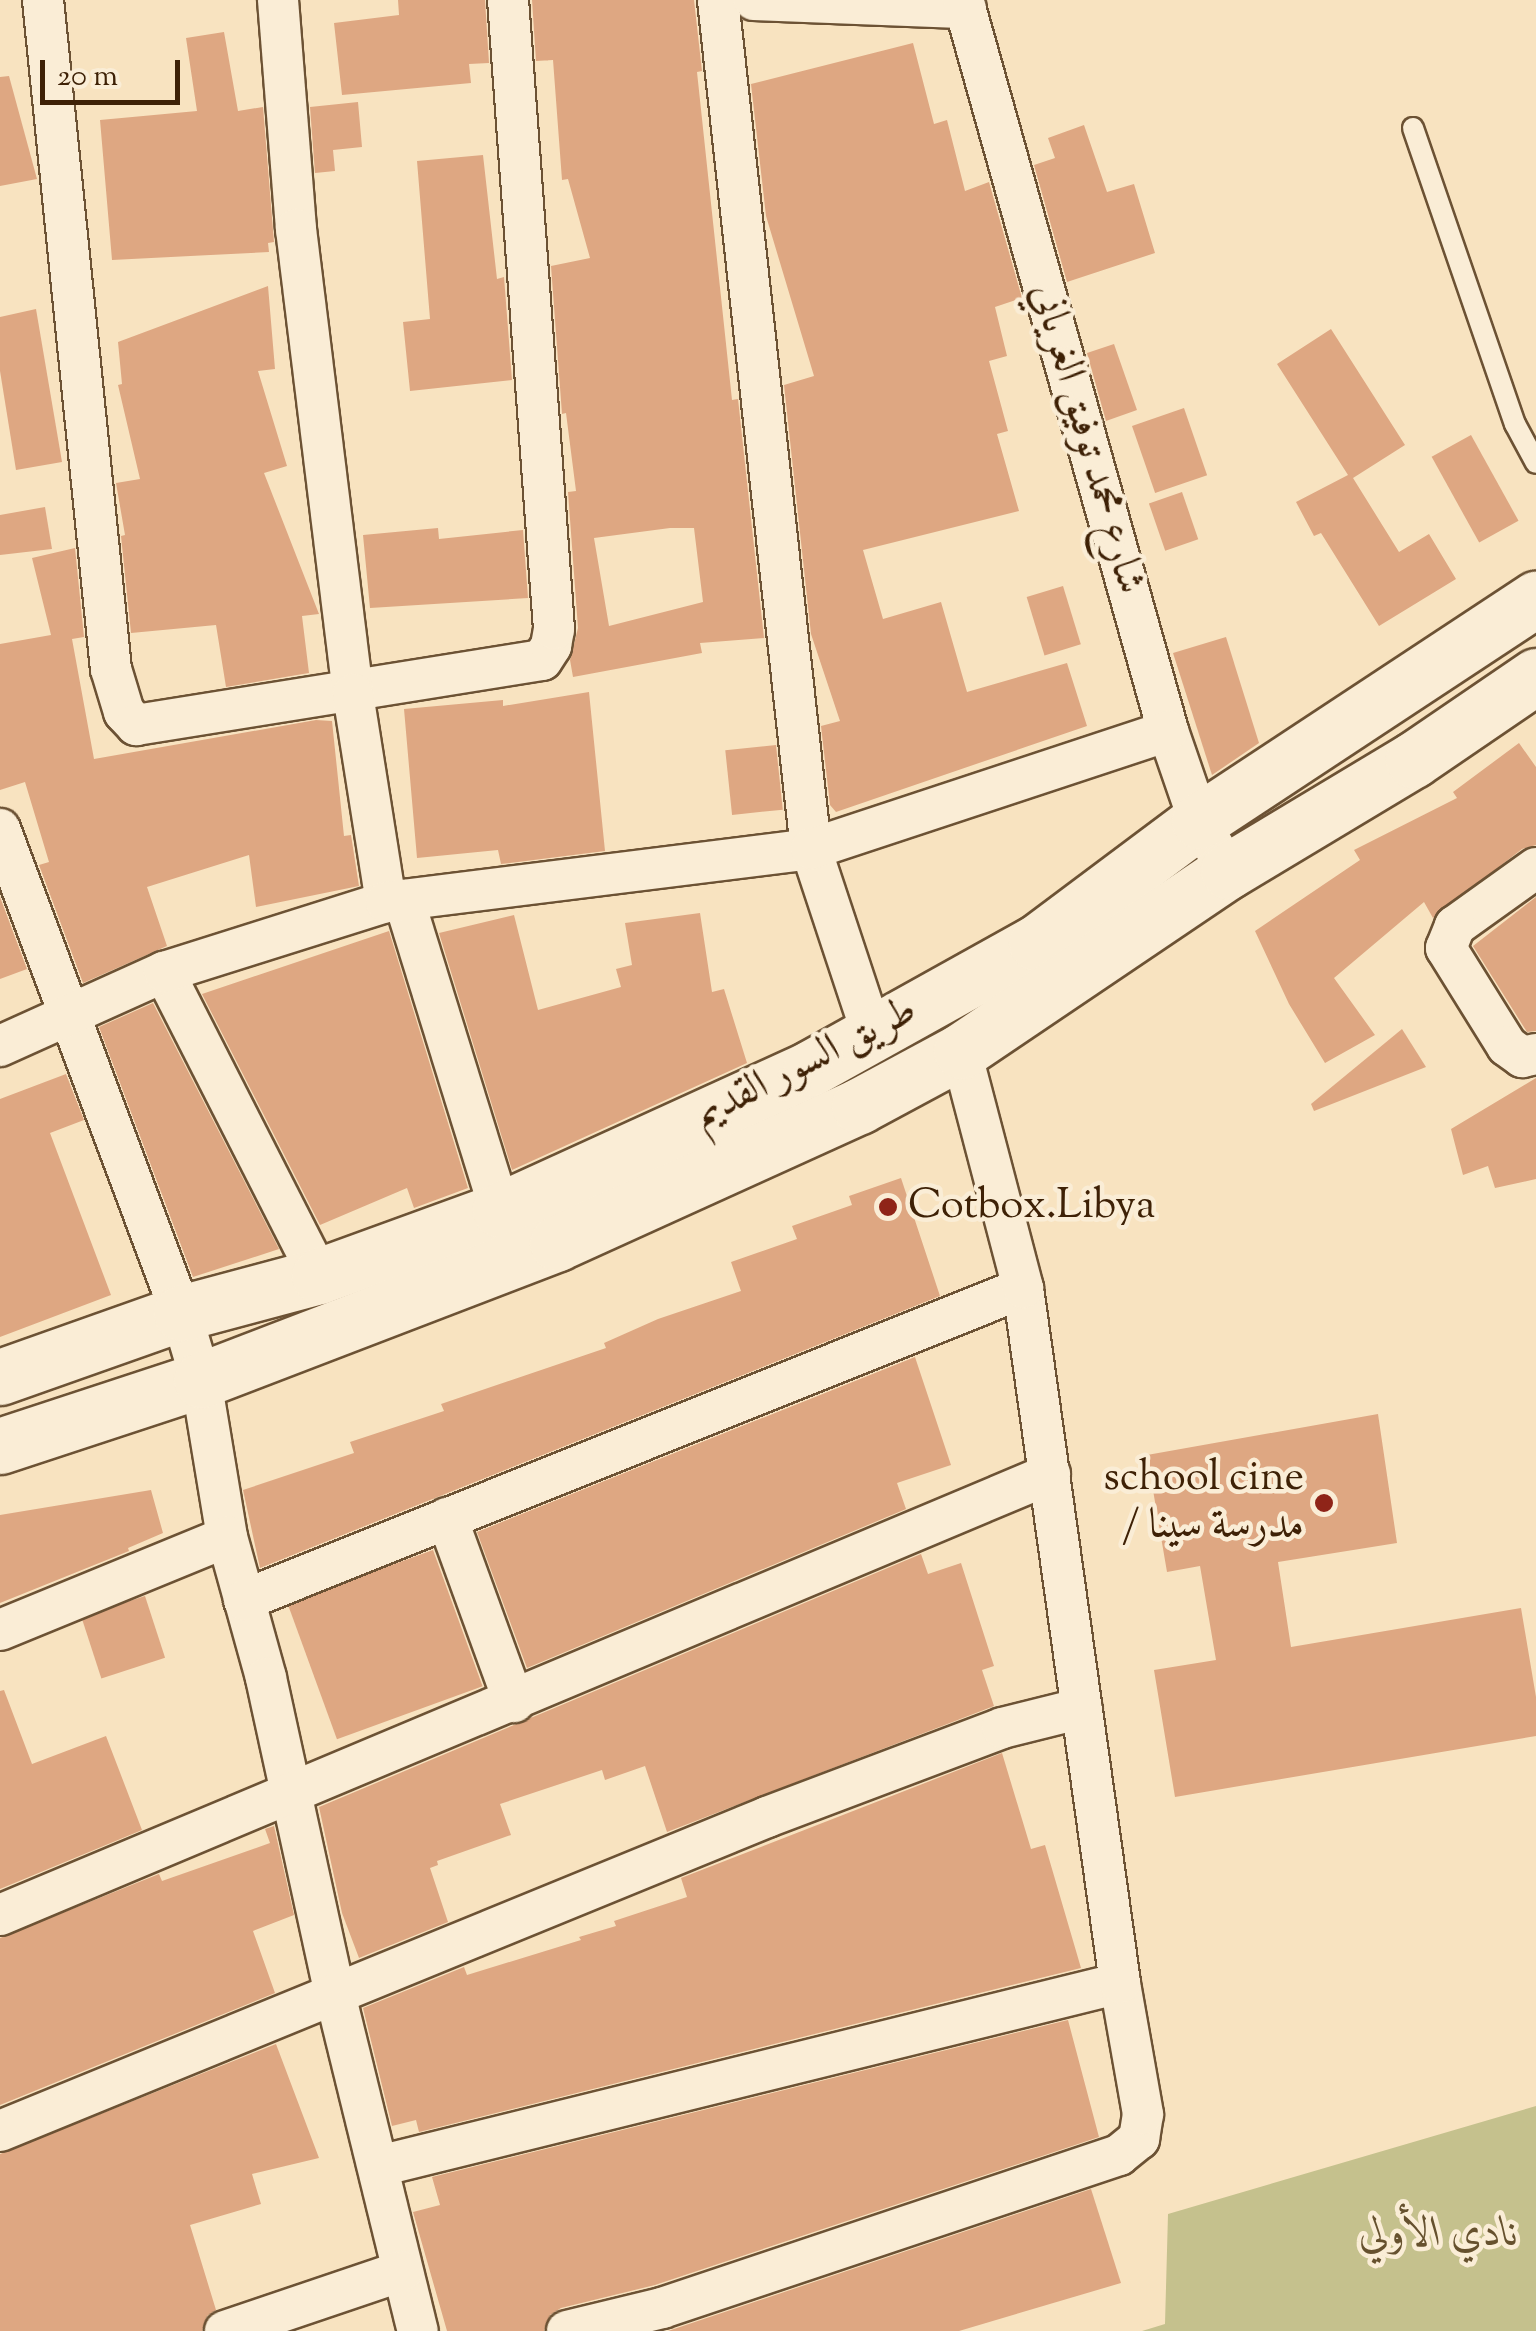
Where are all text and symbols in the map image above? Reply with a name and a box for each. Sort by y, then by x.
scale bar [45,40,185,102]
text: 20 m [57,56,118,99]
street label: شارع محمد توفيق الغرياني [1018,278,1154,600]
street label: طريق السور القديم [686,986,926,1142]
place label: Cotbox.Libya [908,1182,1155,1232]
marker: Cotbox.Libya [877,1196,899,1218]
place label: school cine / مدرسة سينا [1103,1454,1304,1552]
marker: school cine / مدرسة سينا [1313,1492,1335,1514]
park label: نادي الأولي [1359,2210,1519,2260]

